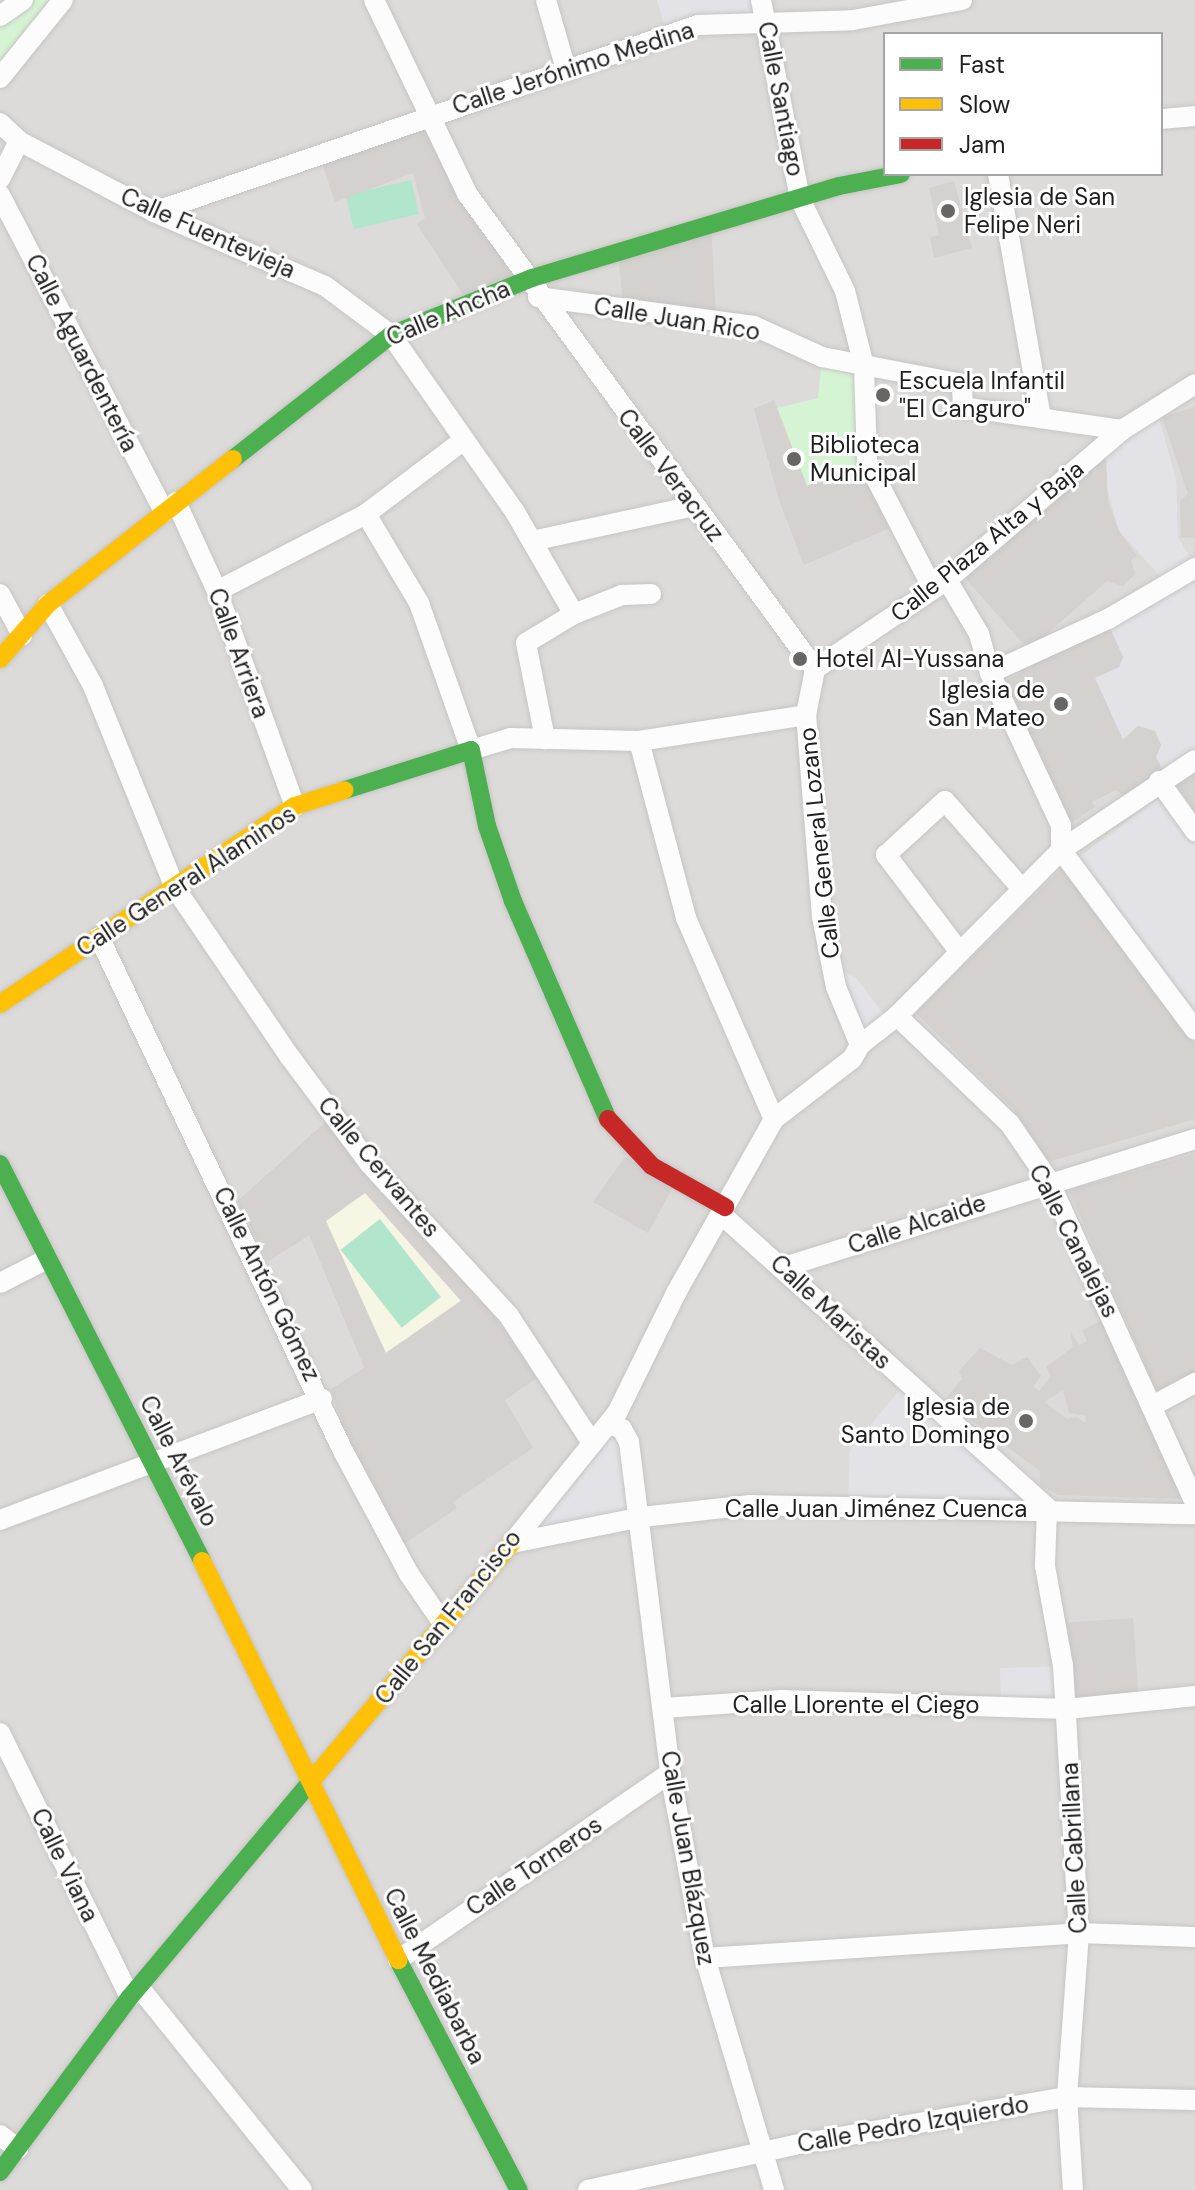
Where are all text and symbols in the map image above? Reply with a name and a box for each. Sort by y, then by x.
street label: Calle Jerónimo Medina [449,15,697,121]
street label: Calle Santiago [752,19,810,179]
legend [883,32,1163,176]
text: Fast [959,49,1005,80]
text: Slow [959,89,1010,120]
text: Jam [959,129,1005,160]
street label: Calle Fuentevieja [116,182,300,284]
place label: Iglesia de San Felipe Neri [964,183,1115,239]
marker: Iglesia de San Felipe Neri [939,202,957,220]
street label: Calle Aguardentería [20,249,144,457]
street label: Calle Ancha [382,274,514,352]
street label: Calle Juan Rico [592,292,762,346]
place label: Escuela Infantil "El Canguro" [899,367,1065,423]
marker: Escuela Infantil "El Canguro" [874,386,892,404]
street label: Calle Veracruz [612,403,730,547]
place label: Biblioteca Municipal [810,431,920,487]
marker: Biblioteca Municipal [785,450,803,468]
street label: Calle Plaza Alta y Baja [885,454,1089,628]
street label: Calle Arriera [202,584,276,722]
place label: Hotel Al-Yussana [816,645,1004,673]
marker: Hotel Al-Yussana [791,650,809,668]
place label: Iglesia de San Mateo [928,676,1045,732]
marker: Iglesia de San Mateo [1052,695,1070,713]
street label: Calle General Lozano [793,726,845,960]
street label: Calle General Alaminos [71,799,301,963]
street label: Calle Cervantes [312,1091,446,1243]
street label: Calle Canalejas [1023,1160,1125,1322]
street label: Calle Antón Gómez [207,1182,327,1386]
street label: Calle Alcaide [844,1188,990,1260]
street label: Calle Maristas [765,1249,897,1375]
street label: Calle Arévalo [134,1391,224,1531]
place label: Iglesia de Santo Domingo [841,1393,1010,1449]
marker: Iglesia de Santo Domingo [1017,1412,1035,1430]
street label: Calle Juan Jiménez Cuenca [725,1495,1027,1523]
street label: Calle San Francisco [369,1524,527,1710]
street label: Calle Llorente el Ciego [732,1691,980,1719]
street label: Calle Juan Blázquez [655,1749,721,1967]
street label: Calle Cabrillana [1055,1762,1093,1934]
street label: Calle Viana [25,1804,105,1926]
street label: Calle Torneros [461,1810,607,1922]
street label: Calle Mediabarba [378,1883,492,2069]
street label: Calle Pedro Izquierdo [795,2089,1031,2159]

